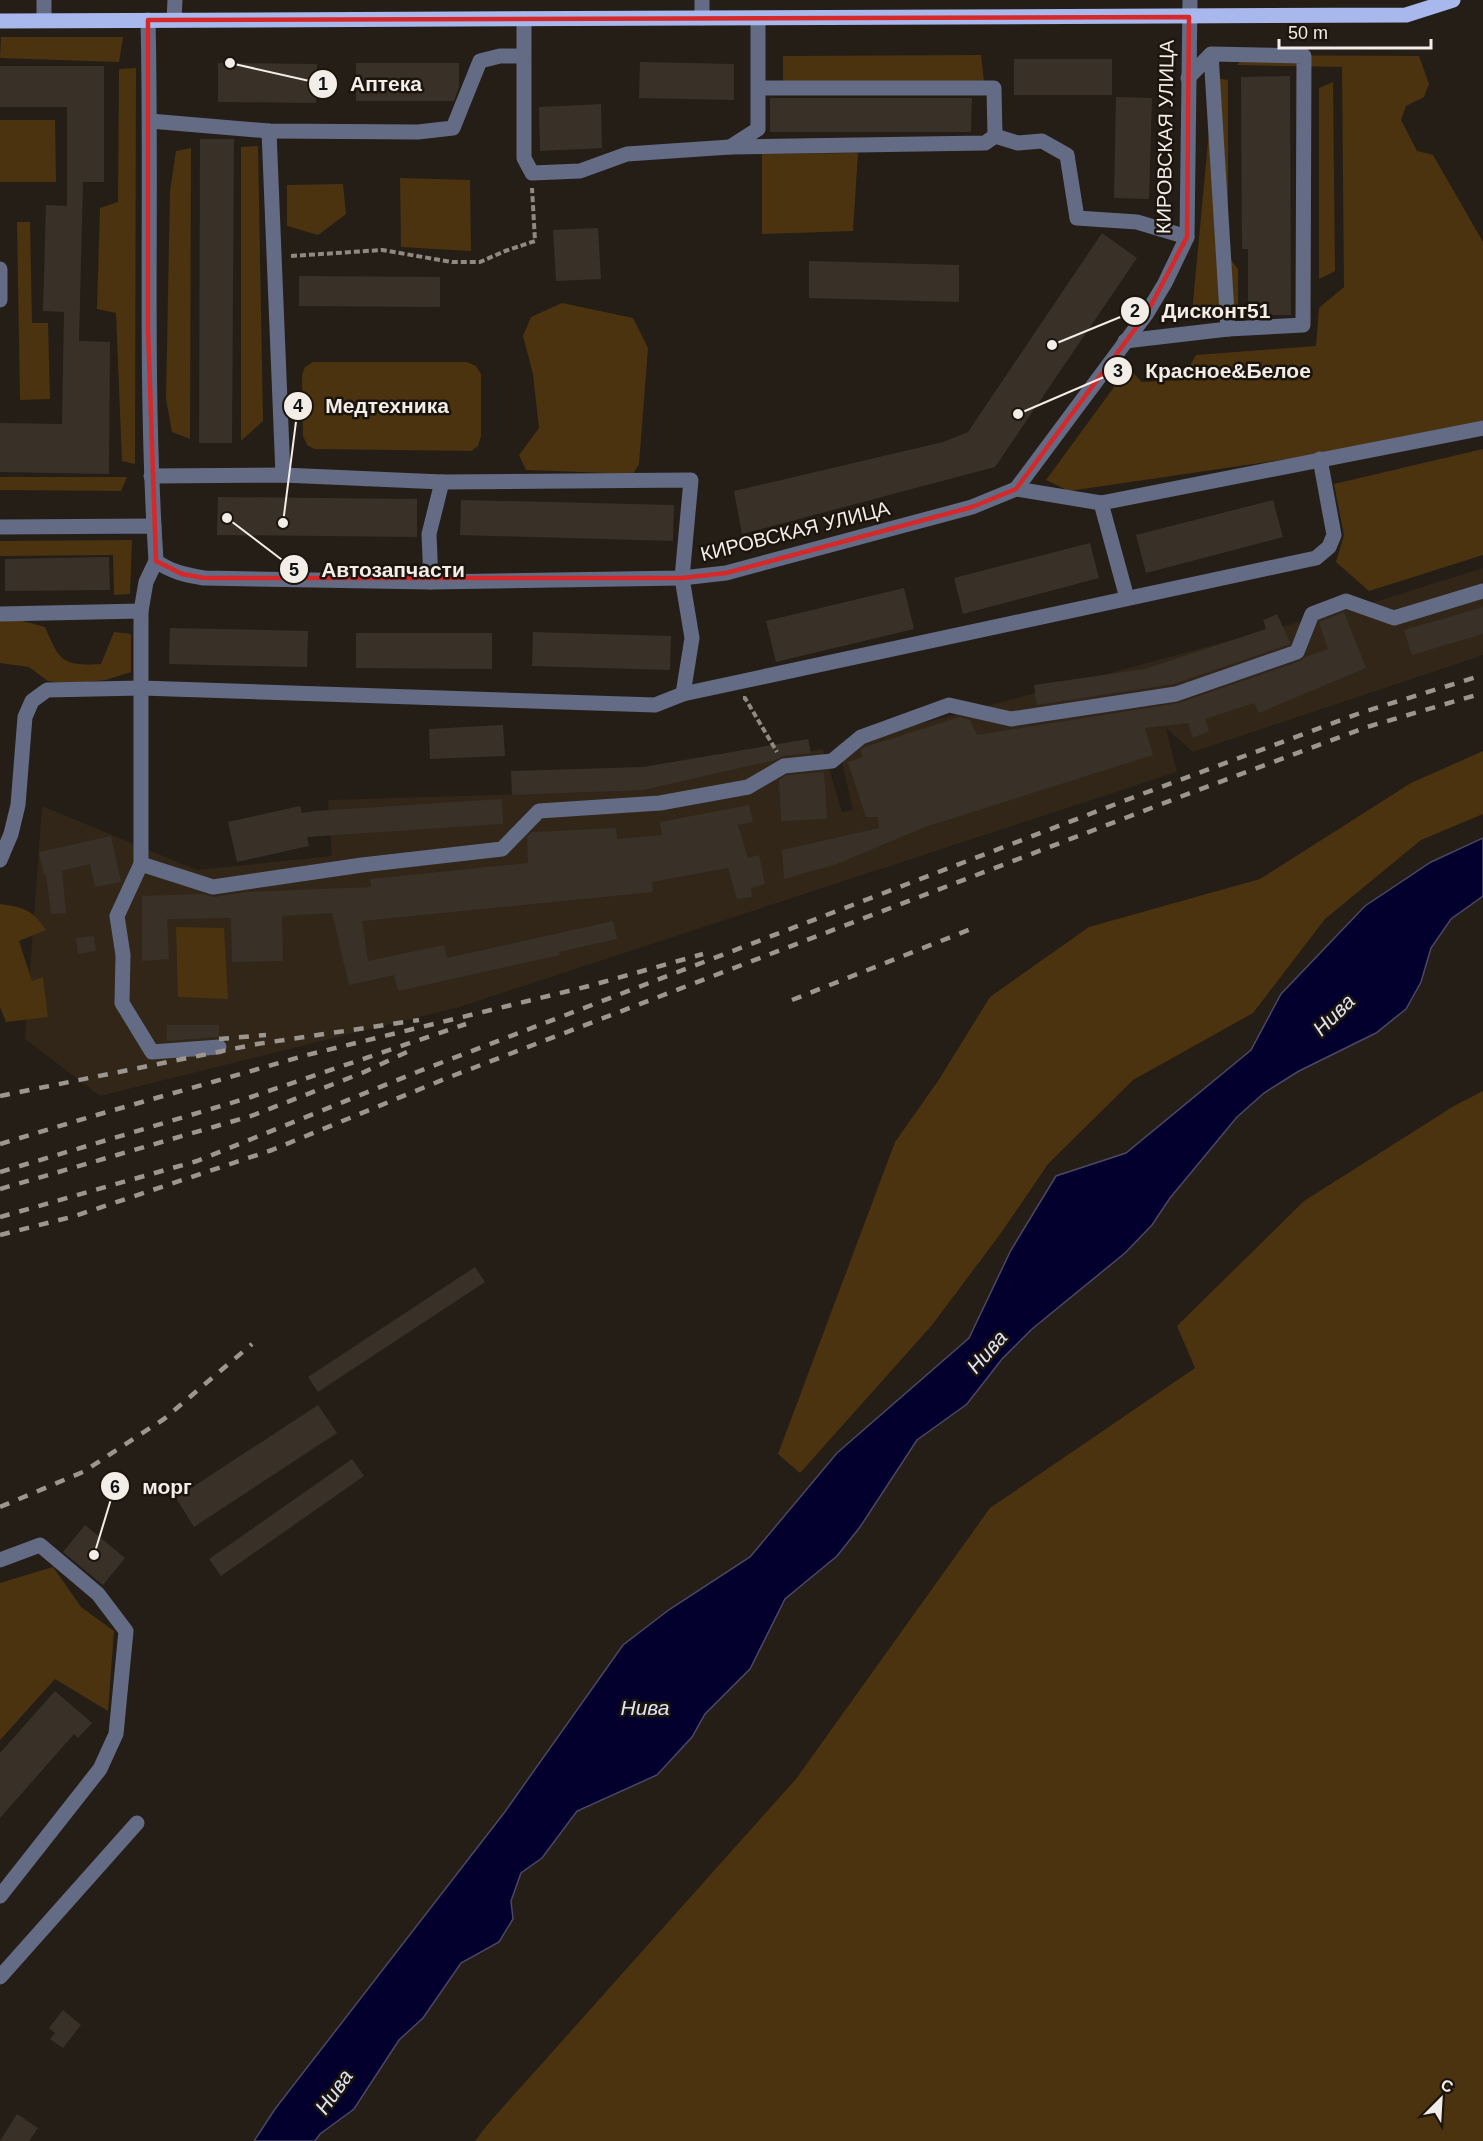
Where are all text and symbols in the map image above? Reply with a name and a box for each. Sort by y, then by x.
scale bar [1279,12,1430,50]
text: 50 m [1288,23,1328,43]
street label: КИРОВСКАЯ УЛИЦА [1152,39,1178,234]
callout: Аптека [308,64,434,103]
text: Аптека [350,72,422,95]
text: 1 [318,74,328,94]
callout: Дисконт51 [1120,292,1282,331]
text: Дисконт51 [1162,299,1271,322]
text: 2 [1130,301,1140,321]
callout: Красное&Белое [1103,351,1323,390]
text: Красное&Белое [1145,359,1311,382]
text: 3 [1113,361,1123,381]
callout: Медтехника [283,386,461,425]
text: Медтехника [325,394,449,417]
text: 4 [293,396,303,416]
street label: КИРОВСКАЯ УЛИЦА [698,497,893,565]
callout: Автозапчасти [279,550,477,589]
text: Автозапчасти [321,558,465,581]
text: 5 [289,560,299,580]
water label: Нива [1308,989,1359,1040]
water label: Нива [962,1326,1011,1378]
callout: морг [100,1467,204,1506]
text: морг [142,1475,192,1498]
text: 6 [110,1477,120,1497]
water label: Нива [620,1696,670,1719]
water label: Нива [310,2065,357,2118]
north arrow [1411,2069,1471,2129]
text: С [1438,2076,1456,2096]

